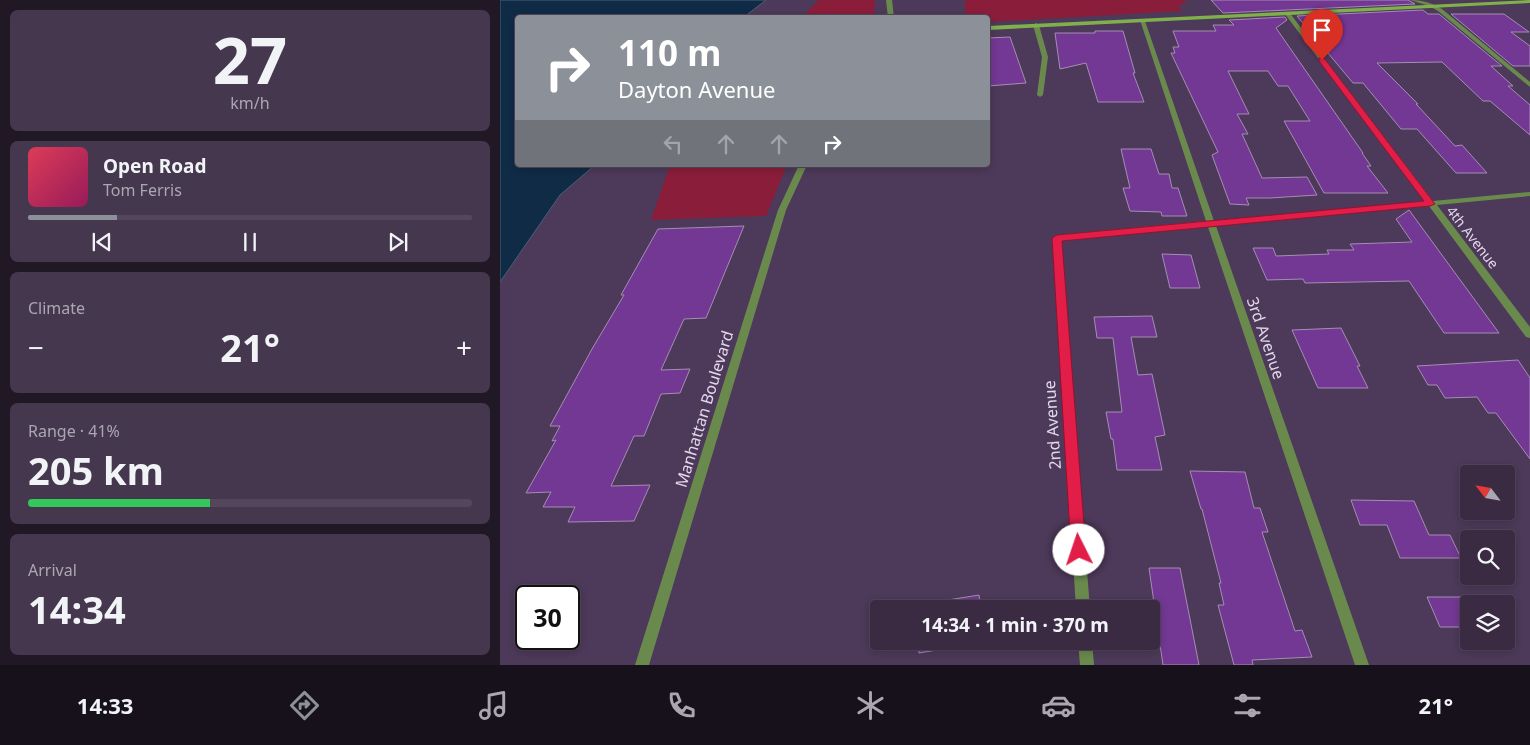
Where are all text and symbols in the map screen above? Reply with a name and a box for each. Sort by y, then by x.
pin [1301,9,1343,60]
text: 27 [213,15,287,103]
icon: arrive [1308,16,1336,44]
text: 110 m [618,29,721,76]
icon: right [535,35,600,100]
text: Dayton Avenue [618,74,775,104]
text: km/h [230,92,270,114]
icon: left [659,130,687,158]
icon: ahead [712,130,740,158]
icon: ahead [765,130,793,158]
icon: right [818,130,846,158]
text: Open Road [103,153,206,179]
text: Tom Ferris [103,179,182,201]
street label: 4th Avenue [1443,202,1503,272]
icon: previous [88,228,116,256]
icon: pause [236,228,264,256]
icon: next [384,228,412,256]
street label: 3rd Avenue [1242,294,1290,382]
text: Climate [28,297,85,319]
text: 21° [220,321,280,373]
text: − [28,328,44,366]
text: + [456,328,472,366]
street label: Manhattan Boulevard [670,328,738,490]
street label: 2nd Avenue [1038,380,1066,470]
text: Range · 41% [28,420,120,442]
text: 205 km [28,444,164,496]
north arrow [1460,465,1515,520]
map controls [1460,465,1515,650]
position arrow [1052,523,1104,575]
button: search [1460,530,1515,585]
text: Arrival [28,559,77,581]
text: 14:34 [28,583,126,635]
speed limit sign: 30 [515,585,580,650]
button: layers [1460,595,1515,650]
text: 14:34 · 1 min · 370 m [921,612,1109,638]
icon: directions [287,688,322,723]
icon: music [476,688,511,723]
icon: phone [664,688,699,723]
icon: climate [853,688,888,723]
icon: car [1041,688,1076,723]
icon: filters [1230,688,1265,723]
text: 14:33 [77,690,133,720]
text: 21° [1419,690,1453,720]

